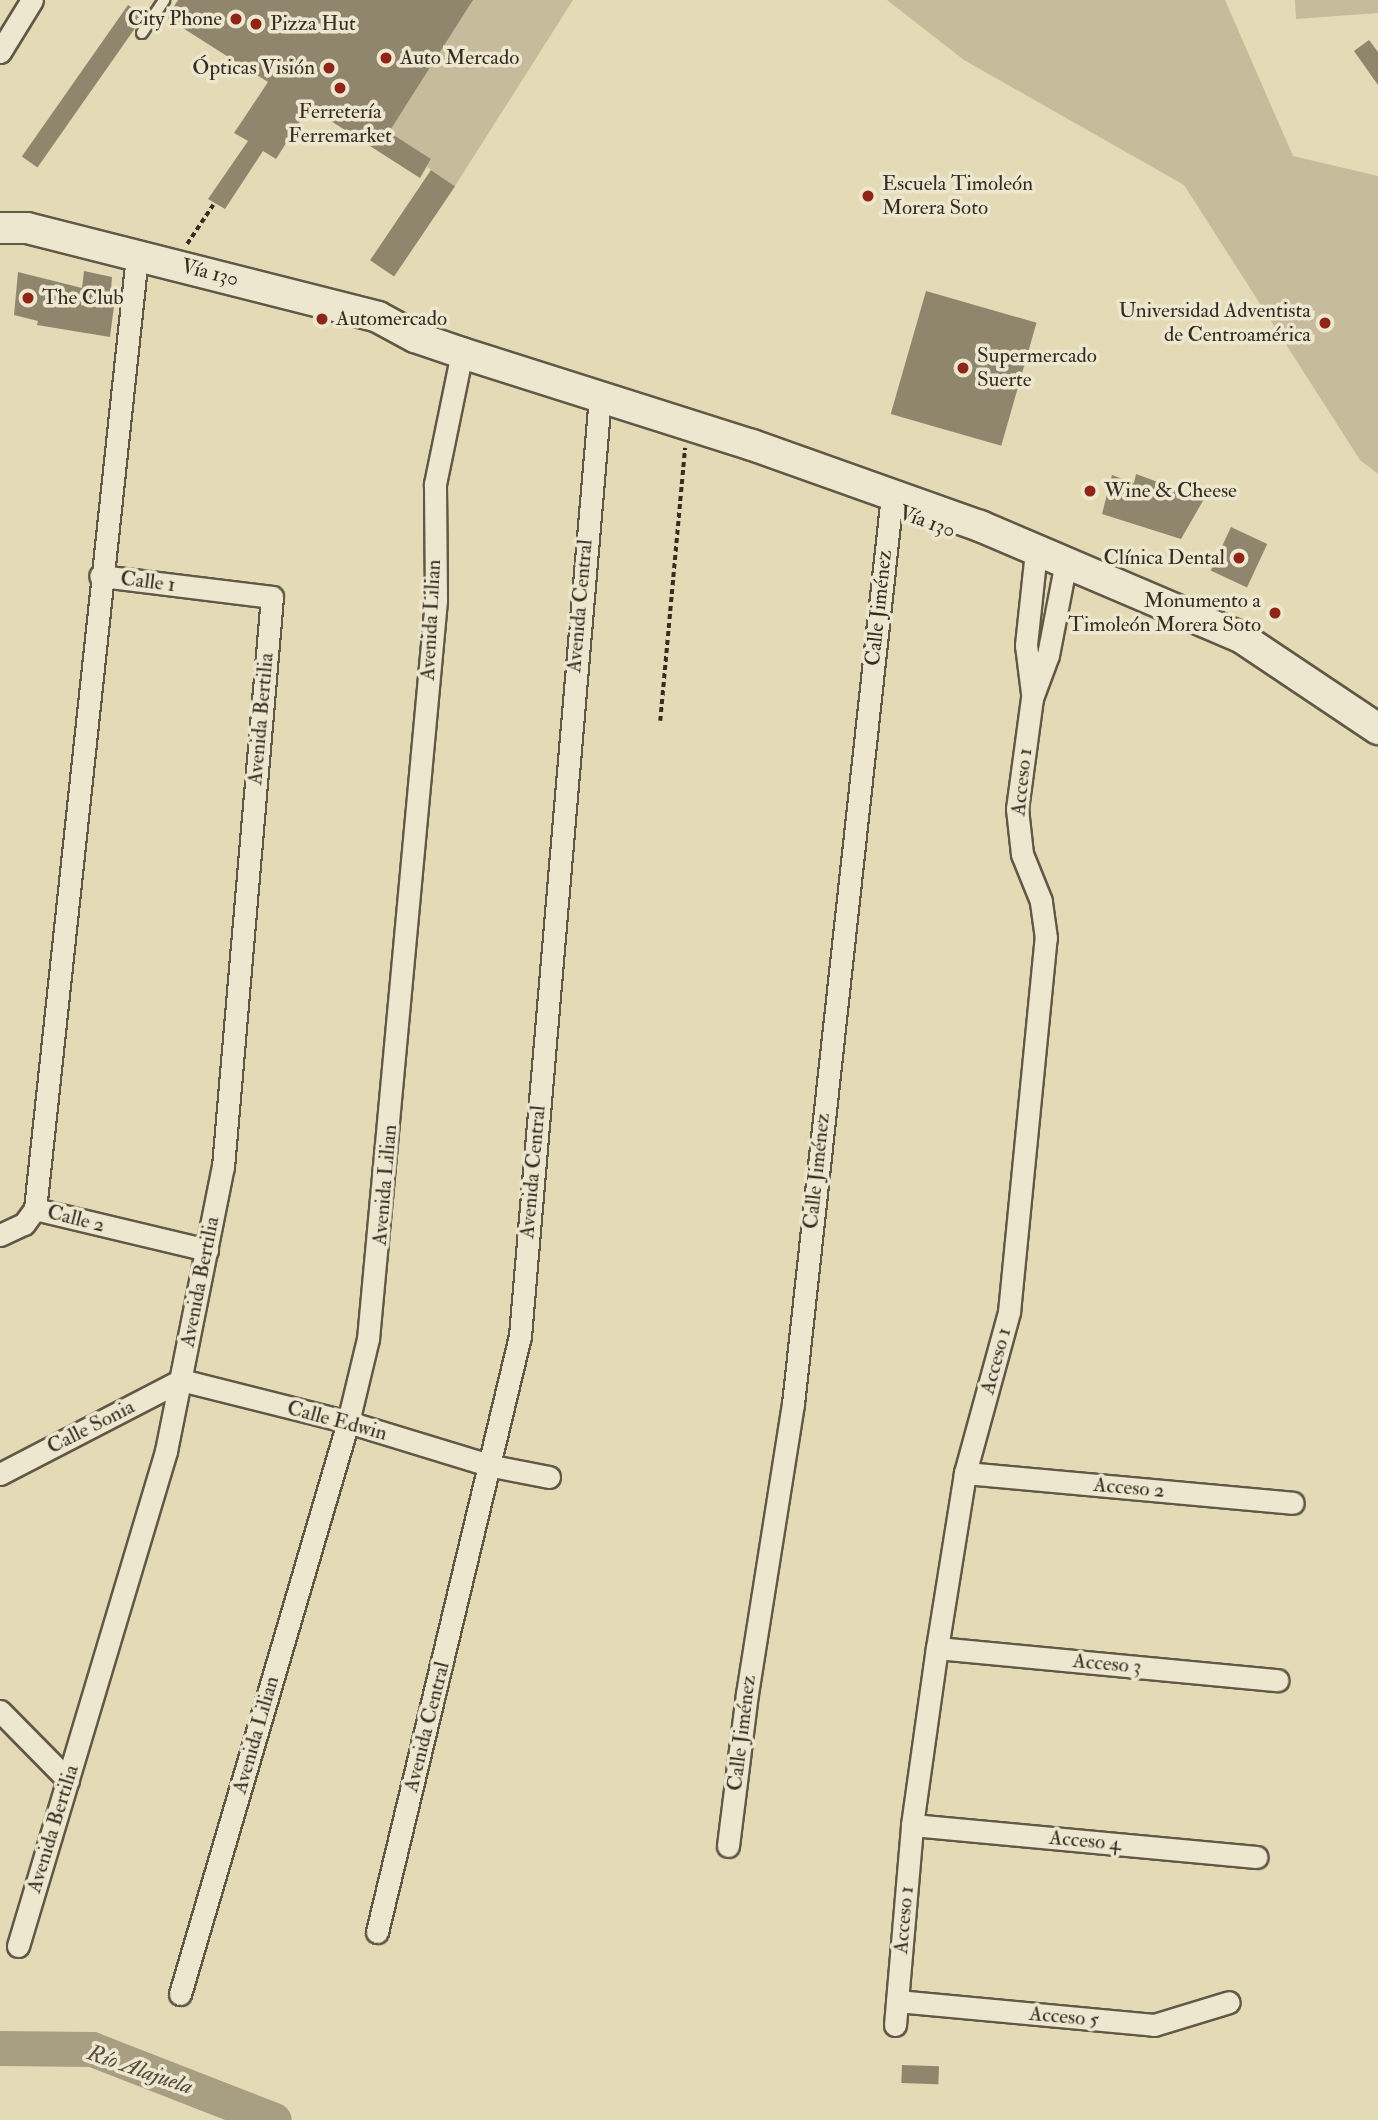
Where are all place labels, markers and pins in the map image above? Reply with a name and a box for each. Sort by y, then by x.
place label: City Phone [128,6,222,32]
marker: City Phone [228,11,244,27]
place label: Pizza Hut [270,11,356,37]
marker: Pizza Hut [248,16,264,32]
place label: Auto Mercado [400,45,519,71]
marker: Auto Mercado [378,50,394,66]
place label: Ópticas Visión [192,55,315,81]
marker: Ópticas Visión [321,60,337,76]
marker: Ferretería Ferremarket [332,80,348,96]
place label: Ferretería Ferremarket [288,99,392,149]
place label: Escuela Timoleón Morera Soto [882,171,1033,221]
marker: Escuela Timoleón Morera Soto [860,188,876,204]
place label: The Club [42,285,124,311]
marker: The Club [20,290,36,306]
place label: Universidad Adventista de Centroamérica [1119,298,1311,348]
place label: Automercado [336,306,447,332]
marker: Automercado [314,311,330,327]
marker: Universidad Adventista de Centroamérica [1317,315,1333,331]
place label: Supermercado Suerte [977,343,1097,393]
marker: Supermercado Suerte [955,360,971,376]
place label: Wine & Cheese [1104,478,1237,504]
marker: Wine & Cheese [1082,483,1098,499]
place label: Clínica Dental [1103,545,1225,571]
marker: Clínica Dental [1231,550,1247,566]
place label: Monumento a Timoleón Morera Soto [1068,588,1261,638]
marker: Monumento a Timoleón Morera Soto [1267,605,1283,621]

